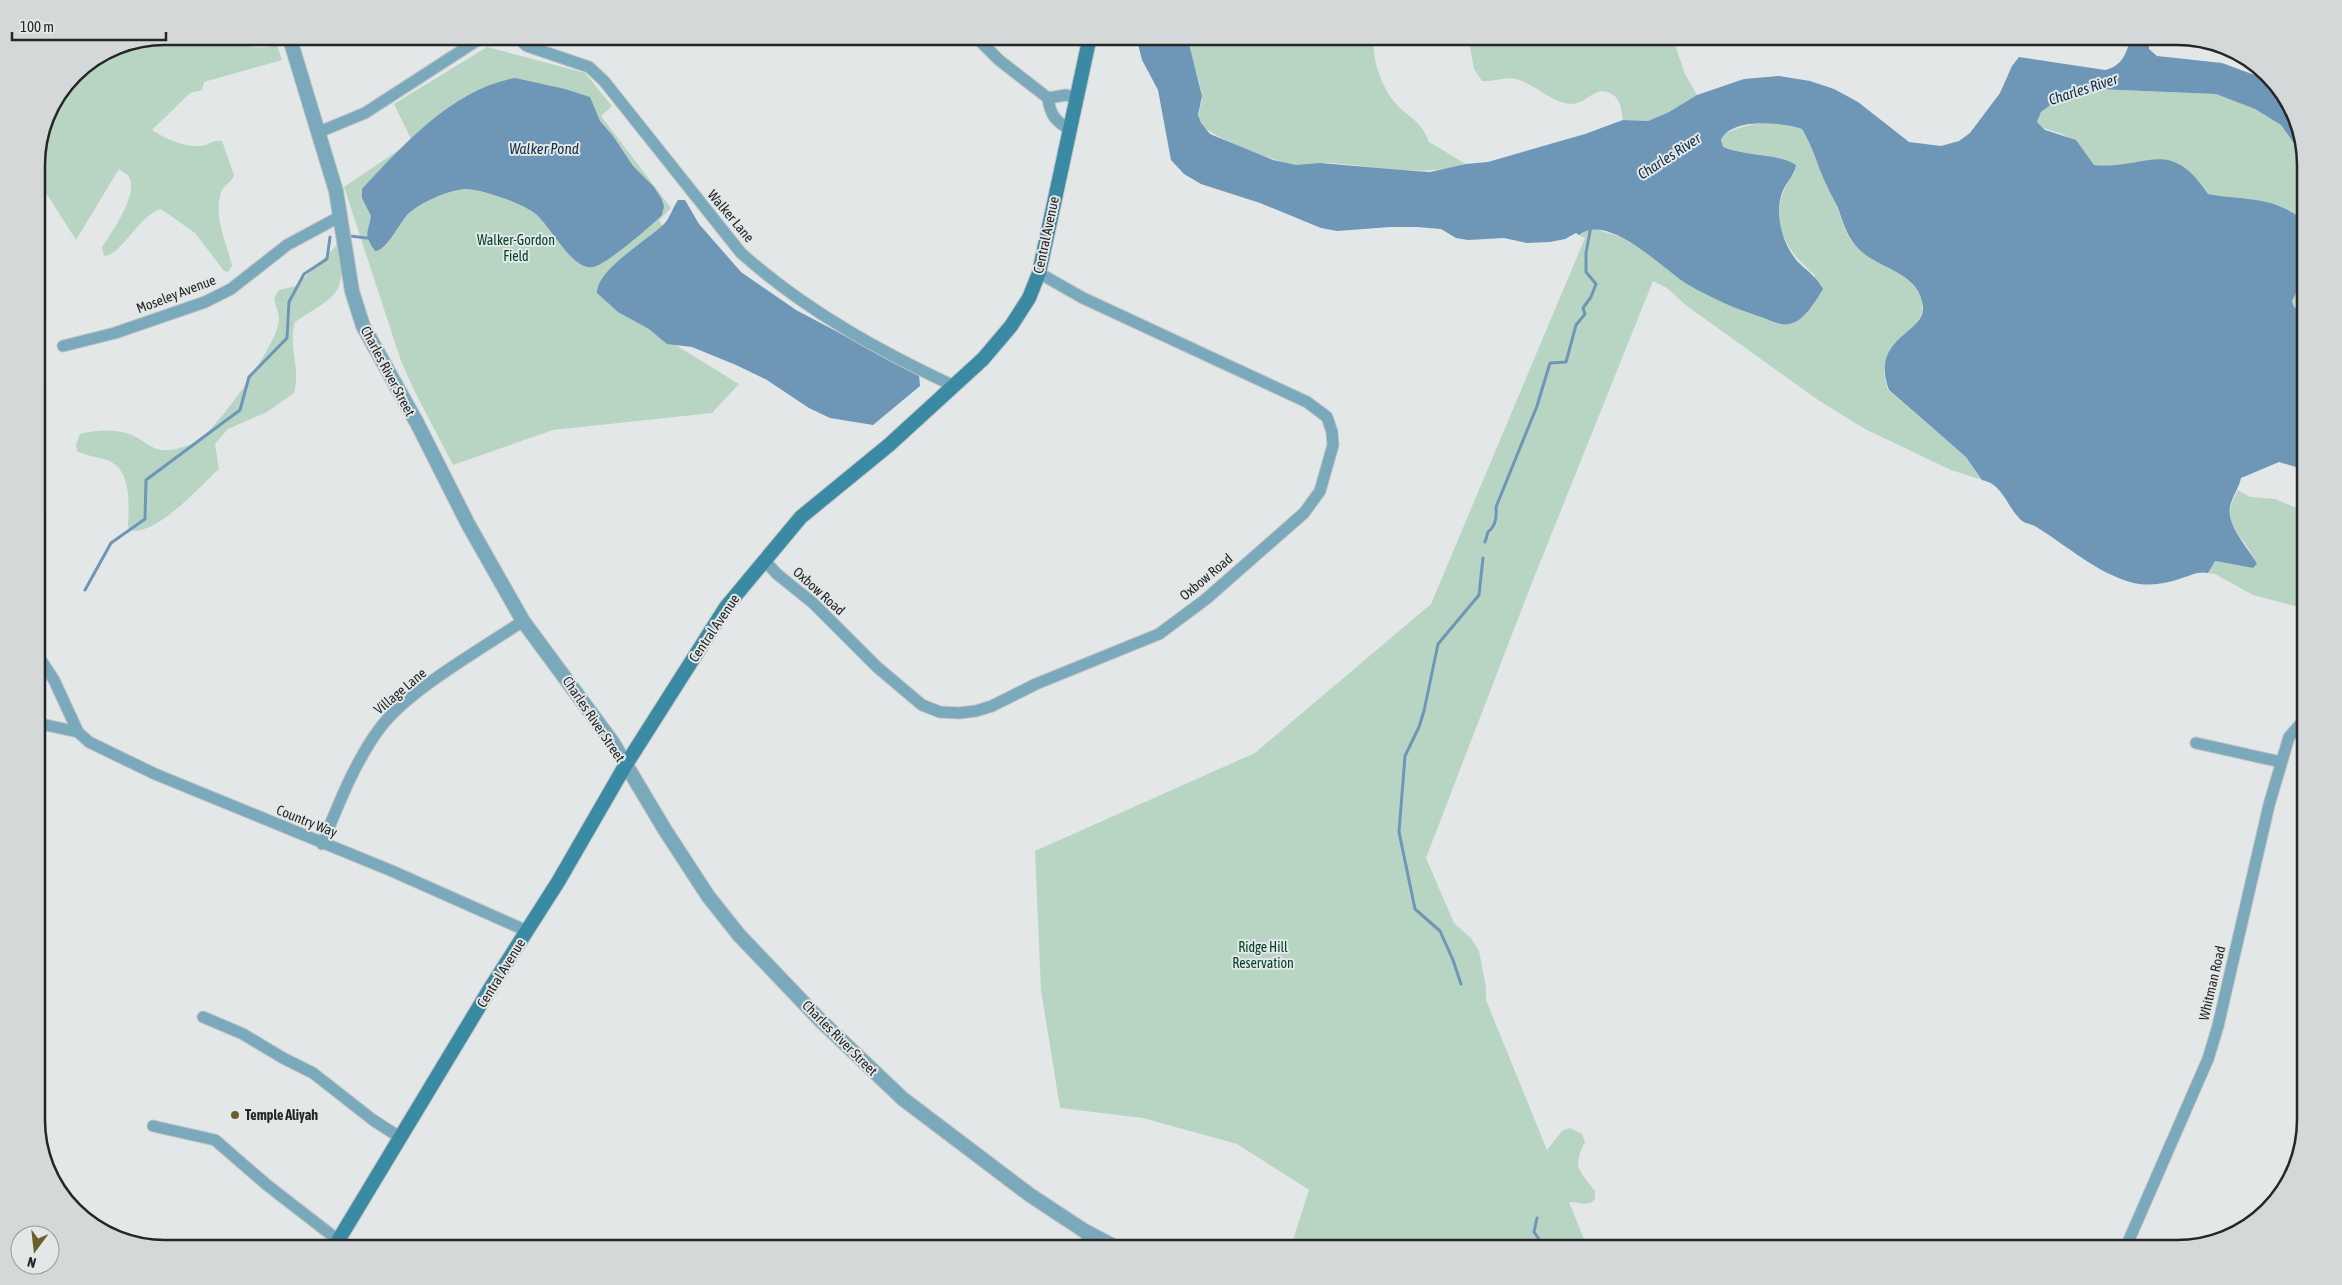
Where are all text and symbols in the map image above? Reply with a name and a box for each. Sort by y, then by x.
scale bar [12,10,166,42]
text: 100 m [20,18,54,35]
water label: Charles River [2046,70,2120,108]
water label: Charles River [1634,129,1704,183]
water label: Walker Pond [509,140,579,157]
street label: Walker Lane [705,187,757,245]
street label: Central Avenue [1030,195,1062,275]
park label: Walker-Gordon Field [477,232,555,264]
street label: Moseley Avenue [134,272,218,316]
street label: Charles River Street [358,323,418,419]
street label: Oxbow Road [1176,550,1236,604]
street label: Oxbow Road [790,564,848,618]
street label: Central Avenue [685,591,743,665]
street label: Village Lane [371,665,429,717]
street label: Charles River Street [560,673,628,765]
street label: Country Way [274,802,340,841]
street label: Central Avenue [473,936,529,1010]
park label: Ridge Hill Reservation [1232,939,1294,971]
street label: Whitman Road [2196,944,2228,1022]
street label: Charles River Street [799,997,881,1079]
place label: Temple Aliyah [245,1107,318,1123]
marker: Temple Aliyah [229,1109,241,1121]
north arrow [10,1225,60,1275]
text: N [26,1254,38,1271]

